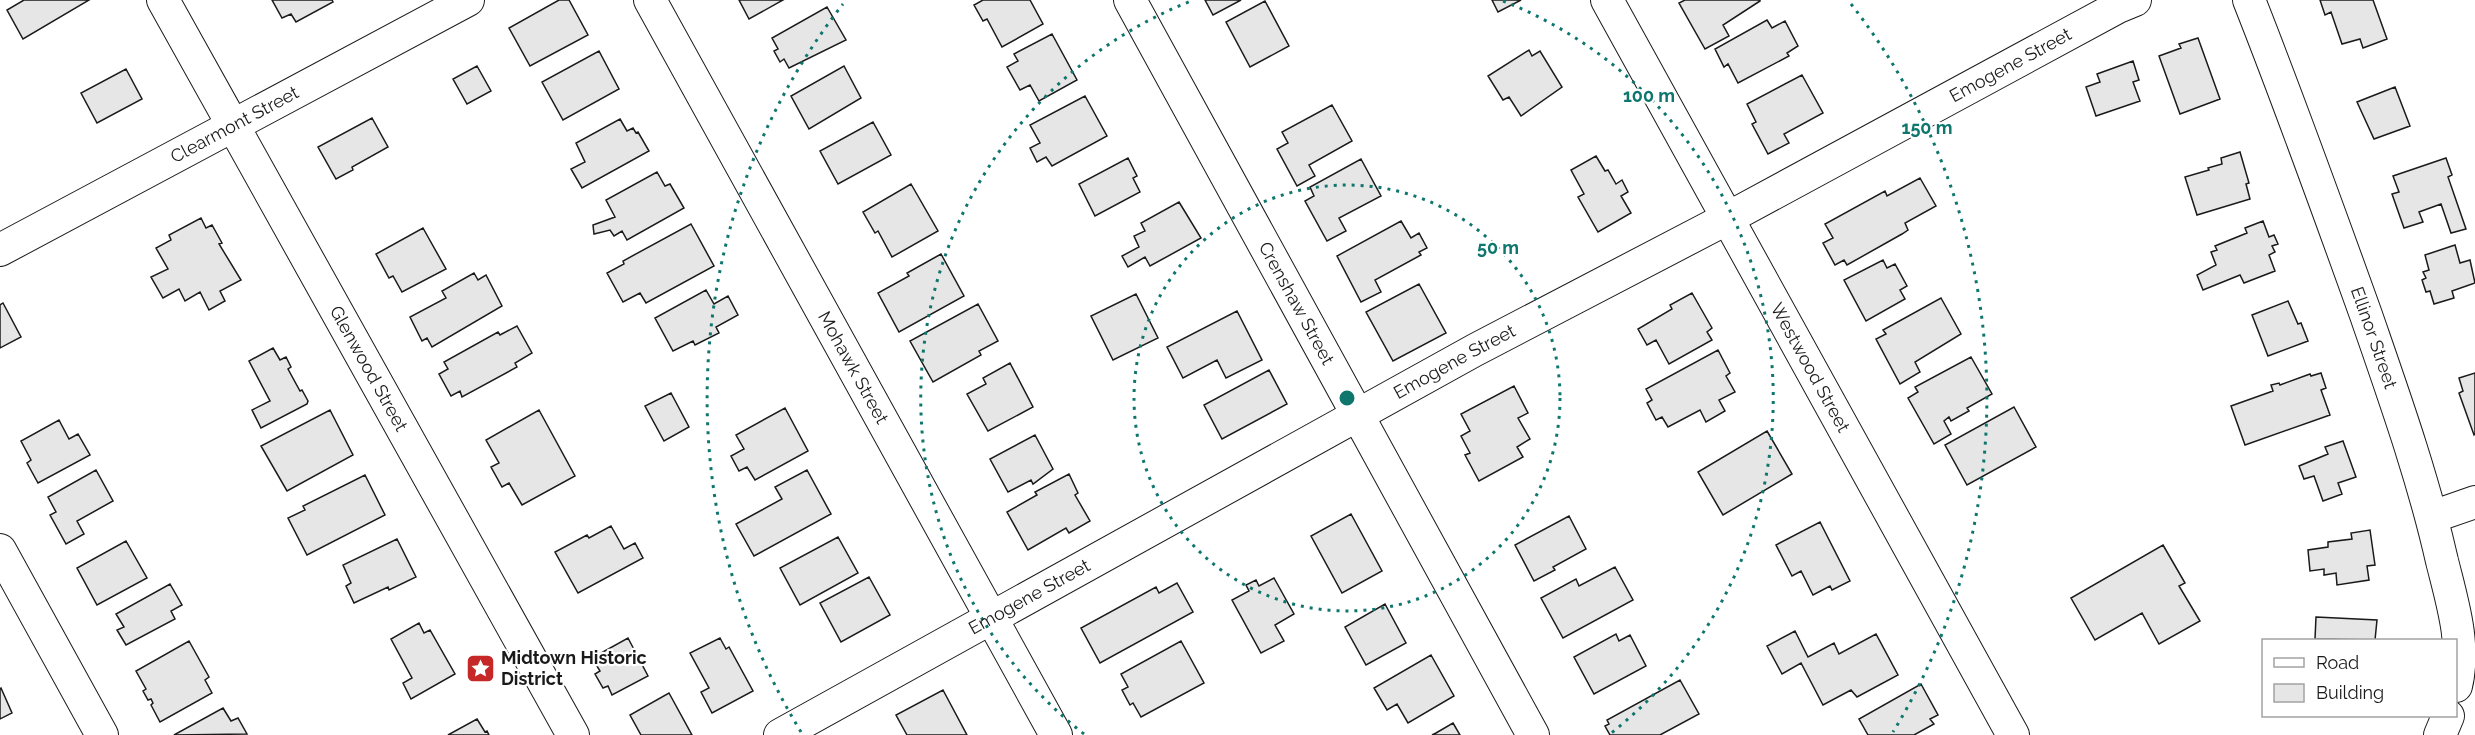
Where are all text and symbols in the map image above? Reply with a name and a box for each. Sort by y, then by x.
street label: Emogene Street [1946,23,2075,106]
street label: Clearmont Street [167,81,302,167]
text: 100 m [1623,85,1675,106]
text: 150 m [1902,117,1953,138]
text: 50 m [1477,237,1519,258]
street label: Crenshaw Street [1255,238,1339,368]
street label: Ellinor Street [2347,284,2402,391]
street label: Westwood Street [1766,299,1855,436]
street label: Glenwood Street [326,302,412,435]
street label: Mohawk Street [814,308,893,427]
street label: Emogene Street [1390,320,1519,403]
centre of rings [1337,388,1357,408]
street label: Emogene Street [965,554,1093,638]
legend [2262,639,2457,717]
place label: Midtown Historic District [501,647,647,689]
place icon: Midtown Historic District [464,652,496,684]
text: Road [2316,652,2359,673]
text: Building [2316,682,2384,703]

